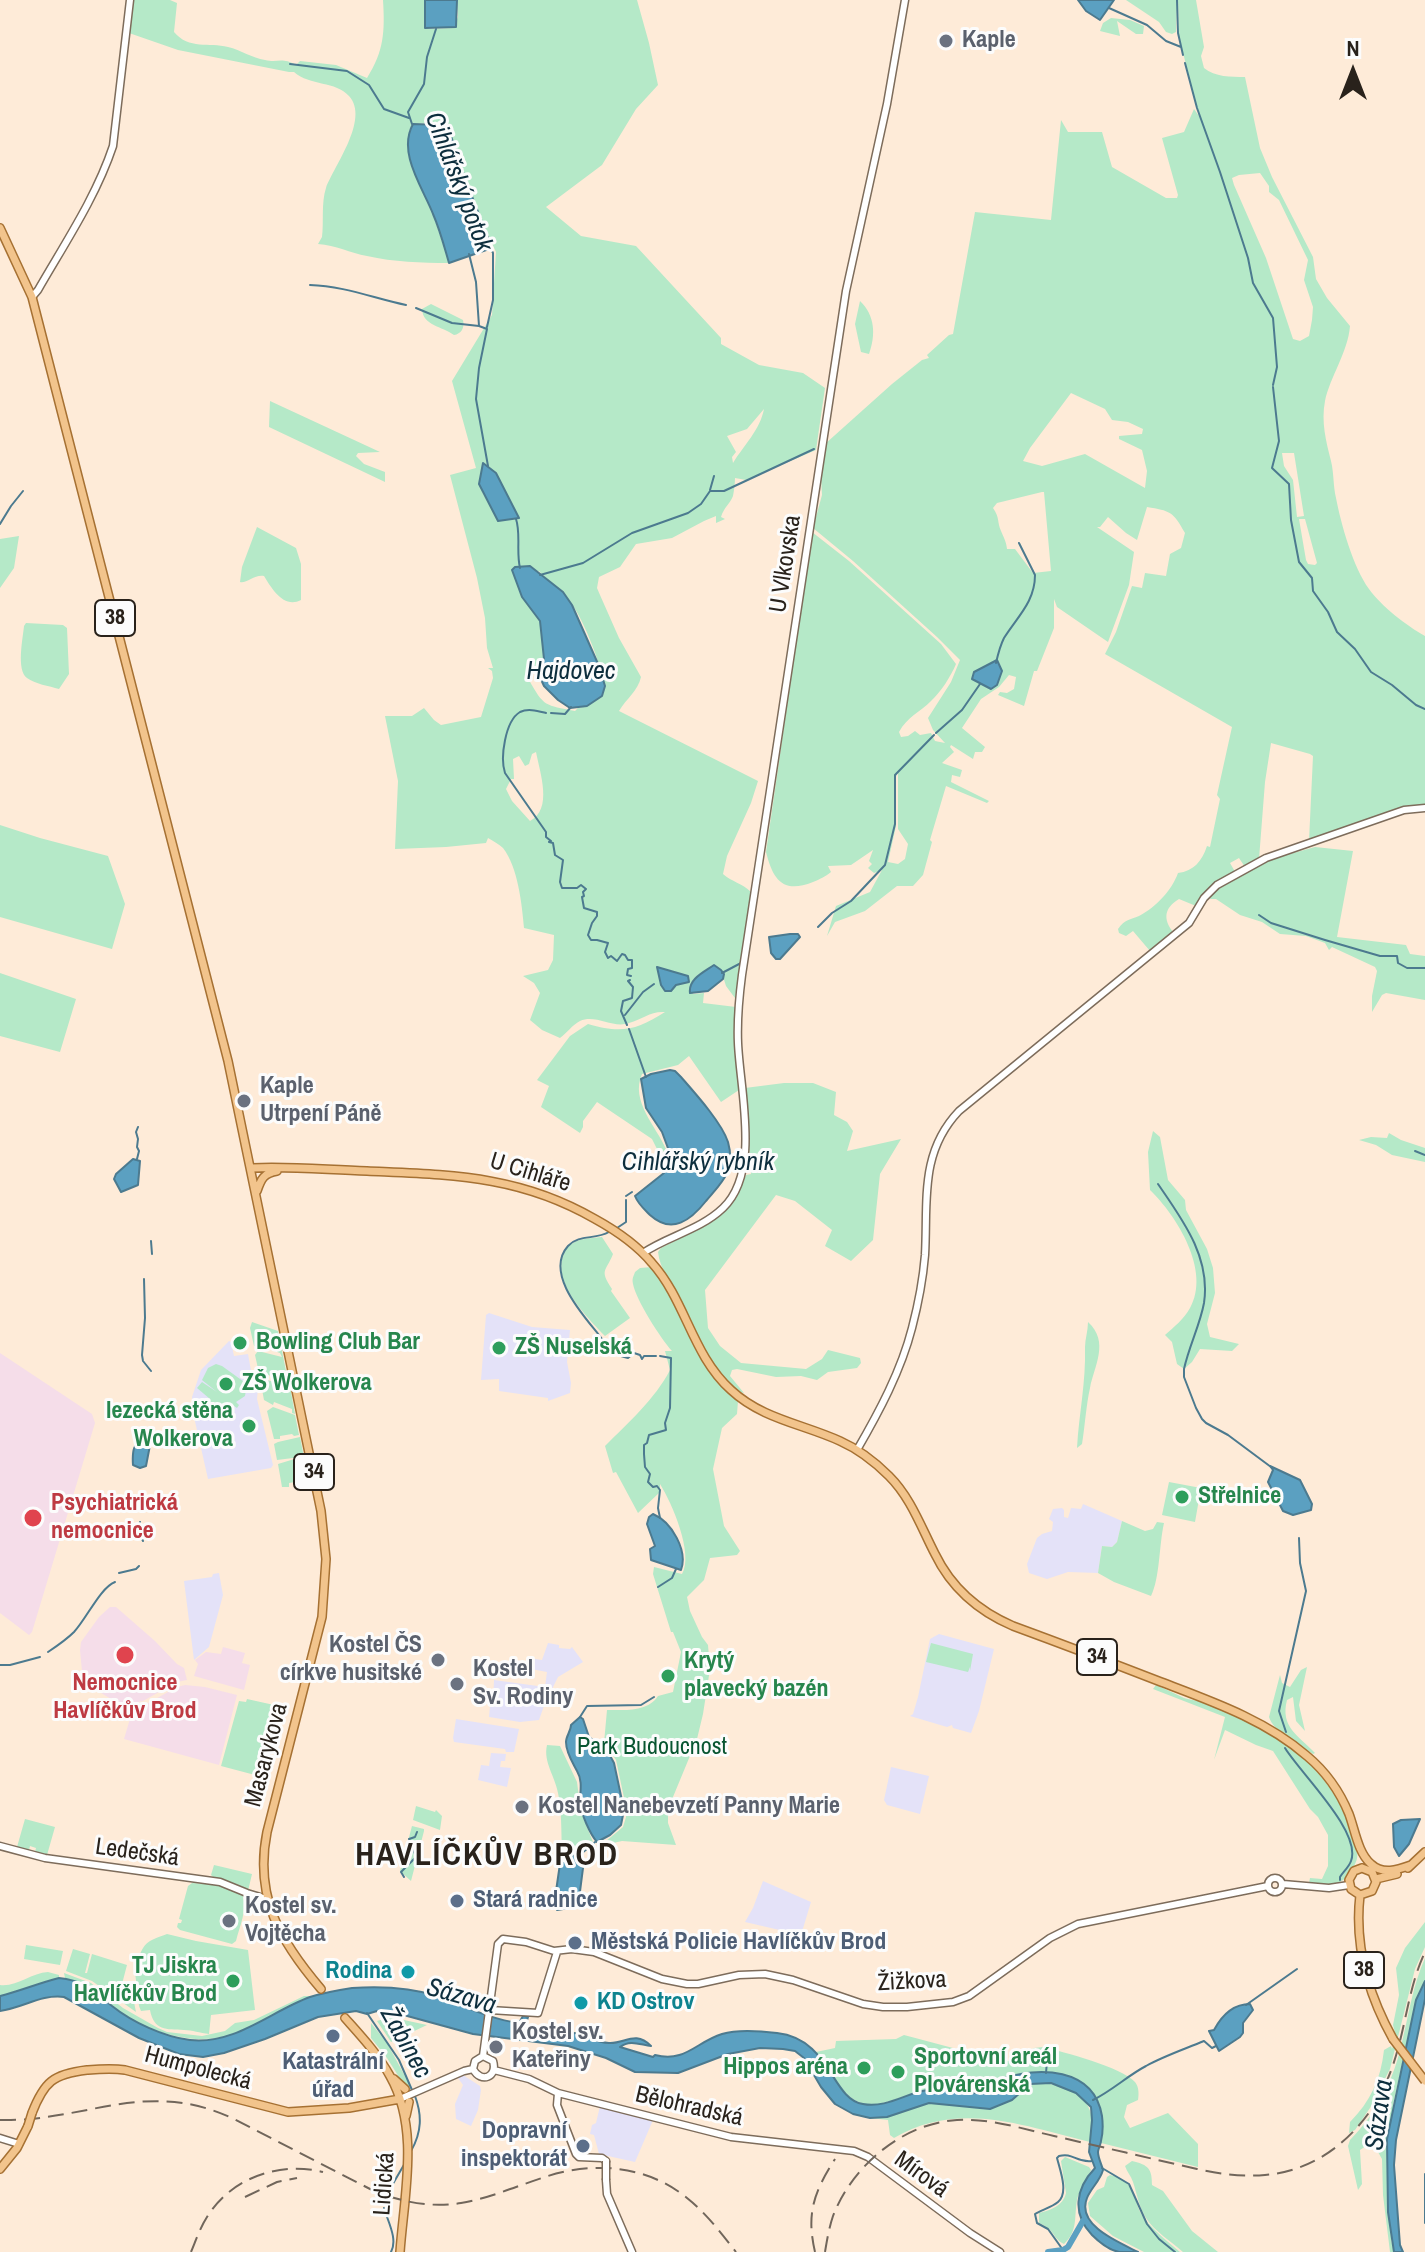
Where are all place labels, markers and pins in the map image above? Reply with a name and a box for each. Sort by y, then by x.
place label: Kaple [962,27,1016,55]
marker: Kaple [937,32,955,50]
place label: Kaple Utrpení Páně [260,1073,381,1129]
marker: Kaple Utrpení Páně [235,1092,253,1110]
place label: Bowling Club Bar [256,1329,420,1357]
marker: Bowling Club Bar [231,1334,249,1352]
place label: ZŠ Nuselská [515,1334,632,1362]
marker: ZŠ Nuselská [490,1339,508,1357]
place label: ZŠ Wolkerova [242,1370,372,1398]
marker: ZŠ Wolkerova [217,1375,235,1393]
place label: lezecká stěna Wolkerova [106,1398,233,1454]
marker: lezecká stěna Wolkerova [240,1417,258,1435]
place label: Střelnice [1198,1483,1281,1511]
marker: Střelnice [1173,1488,1191,1506]
place label: Psychiatrická nemocnice [51,1490,178,1546]
marker: Psychiatrická nemocnice [22,1507,44,1529]
place label: Kostel ČS církve husitské [280,1632,422,1688]
marker: Nemocnice Havlíčkův Brod [114,1644,136,1666]
place label: Krytý plavecký bazén [684,1648,828,1704]
marker: Kostel ČS církve husitské [429,1651,447,1669]
place label: Kostel Sv. Rodiny [473,1656,573,1712]
marker: Krytý plavecký bazén [659,1667,677,1685]
place label: Nemocnice Havlíčkův Brod [53,1670,197,1726]
marker: Kostel Sv. Rodiny [448,1675,466,1693]
place label: Kostel Nanebevzetí Panny Marie [538,1793,840,1821]
marker: Kostel Nanebevzetí Panny Marie [513,1798,531,1816]
place label: Stará radnice [473,1887,598,1915]
marker: Stará radnice [448,1892,466,1910]
place label: Kostel sv. Vojtěcha [245,1893,337,1949]
marker: Kostel sv. Vojtěcha [220,1912,238,1930]
place label: Městská Policie Havlíčkův Brod [591,1929,886,1957]
marker: Městská Policie Havlíčkův Brod [566,1934,584,1952]
place label: TJ Jiskra Havlíčkův Brod [74,1953,217,2009]
place label: Rodina [325,1958,392,1986]
marker: Rodina [399,1963,417,1981]
marker: TJ Jiskra Havlíčkův Brod [224,1972,242,1990]
place label: KD Ostrov [597,1989,694,2017]
marker: KD Ostrov [572,1994,590,2012]
place label: Kostel sv. Kateřiny [512,2019,604,2075]
marker: Katastrální úřad [324,2027,342,2045]
marker: Kostel sv. Kateřiny [487,2038,505,2056]
place label: Sportovní areál Plovárenská [914,2044,1057,2100]
place label: Katastrální úřad [282,2049,384,2105]
place label: Hippos aréna [723,2054,848,2082]
marker: Hippos aréna [855,2059,873,2077]
marker: Sportovní areál Plovárenská [889,2063,907,2081]
place label: Dopravní inspektorát [461,2118,567,2174]
marker: Dopravní inspektorát [574,2137,592,2155]

